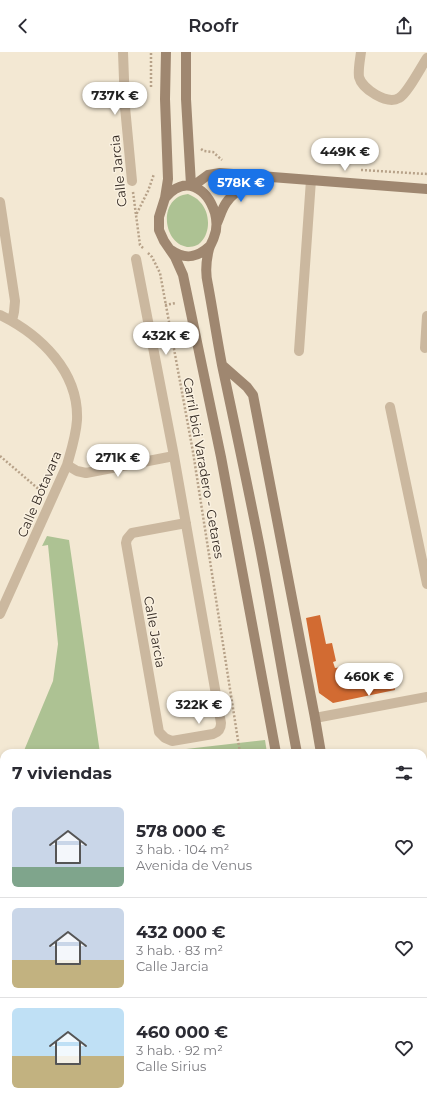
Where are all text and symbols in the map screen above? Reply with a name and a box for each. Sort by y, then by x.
icon: back [12,15,34,37]
text: Roofr [188,15,239,37]
icon: share [393,15,415,37]
pin: 737K € [82,82,148,116]
text: 737K € [91,87,139,103]
street label: Calle Jarcia [106,134,130,208]
pin: 449K € [312,138,378,172]
text: 449K € [320,143,370,159]
pin: 578K € [208,169,274,203]
text: 578K € [217,174,265,190]
pin: 432K € [133,322,199,356]
text: 432K € [142,327,190,343]
street label: Carril bici Varadero - Getares [180,376,228,560]
pin: 271K € [85,444,151,478]
street label: Calle Botavara [14,448,64,540]
text: 271K € [96,449,140,465]
street label: Calle Jarcia [141,595,169,669]
pin: 460K € [336,663,402,697]
text: 460K € [344,668,394,684]
pin: 322K € [166,691,232,725]
text: 322K € [176,696,222,712]
icon: filters [393,762,415,784]
text: 7 viviendas [12,763,112,783]
text: 578 000 € [136,821,225,841]
icon: home [44,823,92,871]
icon: heart [393,836,415,858]
text: 3 hab. · 104 m² [136,841,229,857]
text: Avenida de Venus [136,857,252,873]
text: 432 000 € [136,922,226,942]
icon: home [44,924,92,972]
icon: heart [393,937,415,959]
text: 3 hab. · 83 m² [136,942,223,958]
text: Calle Jarcia [136,958,209,974]
text: 460 000 € [136,1022,228,1042]
icon: home [44,1024,92,1072]
icon: heart [393,1037,415,1059]
text: 3 hab. · 92 m² [136,1042,223,1058]
text: Calle Sirius [136,1058,206,1074]

